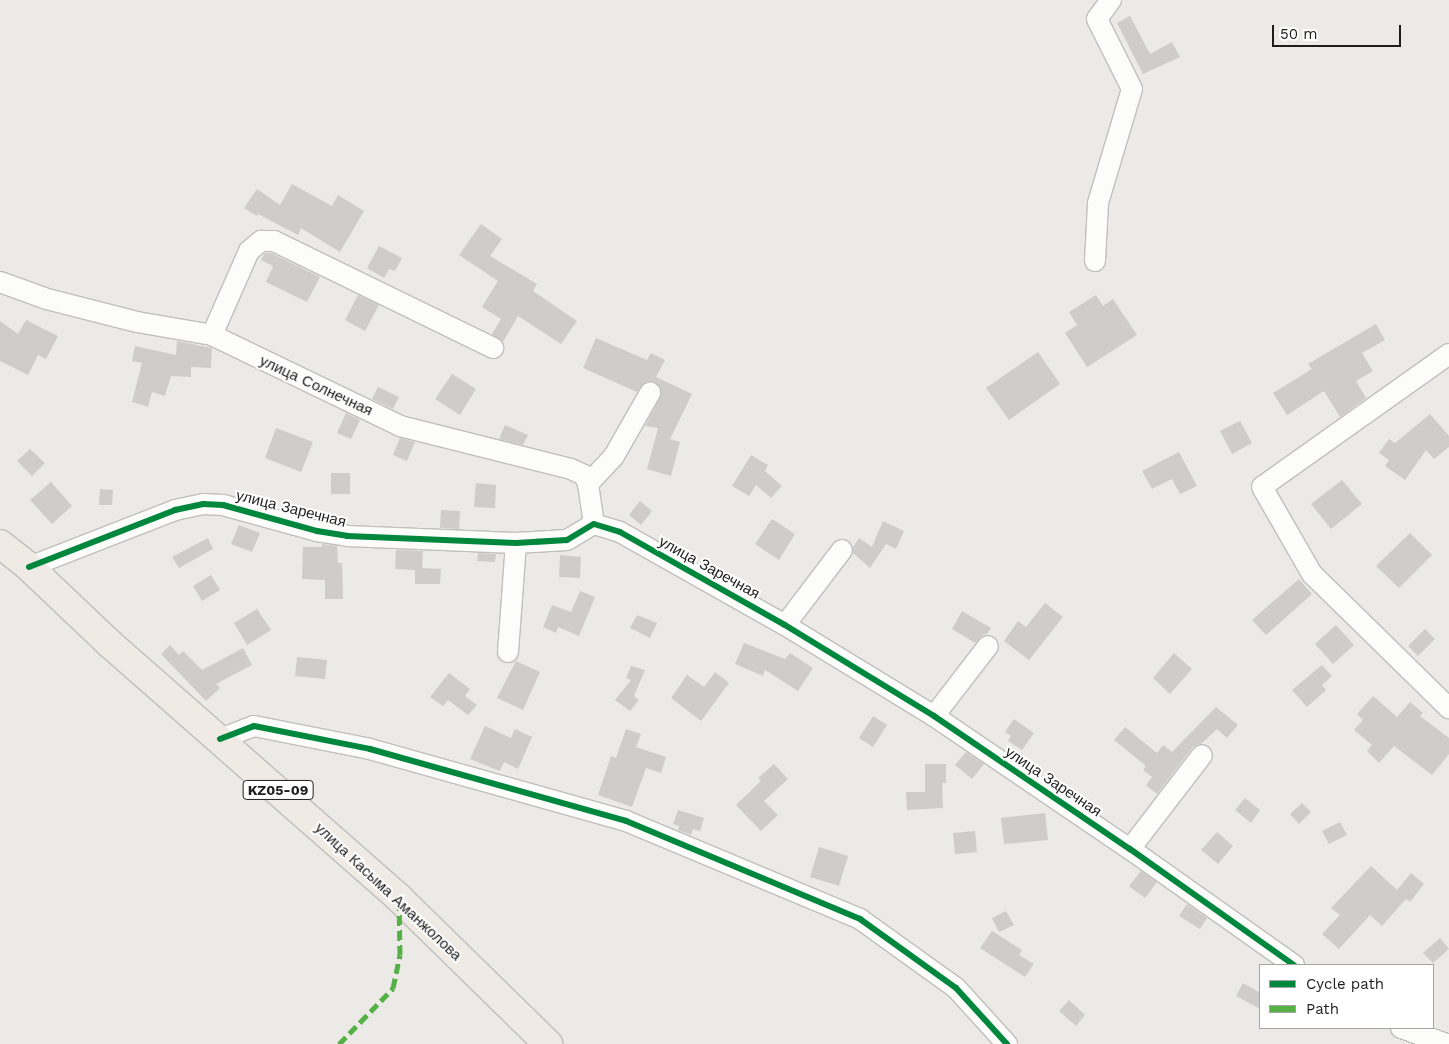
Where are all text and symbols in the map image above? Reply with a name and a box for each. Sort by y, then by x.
scale bar [1274,15,1403,47]
text: 50 m [1280,25,1317,43]
street label: улица Солнечная [257,352,375,420]
street label: улица Заречная [234,487,348,531]
street label: улица Заречная [655,533,763,603]
street label: улица Заречная [1001,743,1105,821]
road number: KZ05-09 [242,778,314,802]
street label: улица Касыма Аманжолова [311,819,465,965]
legend [1259,964,1434,1029]
text: Cycle path [1306,975,1384,993]
text: Path [1306,1000,1339,1018]

